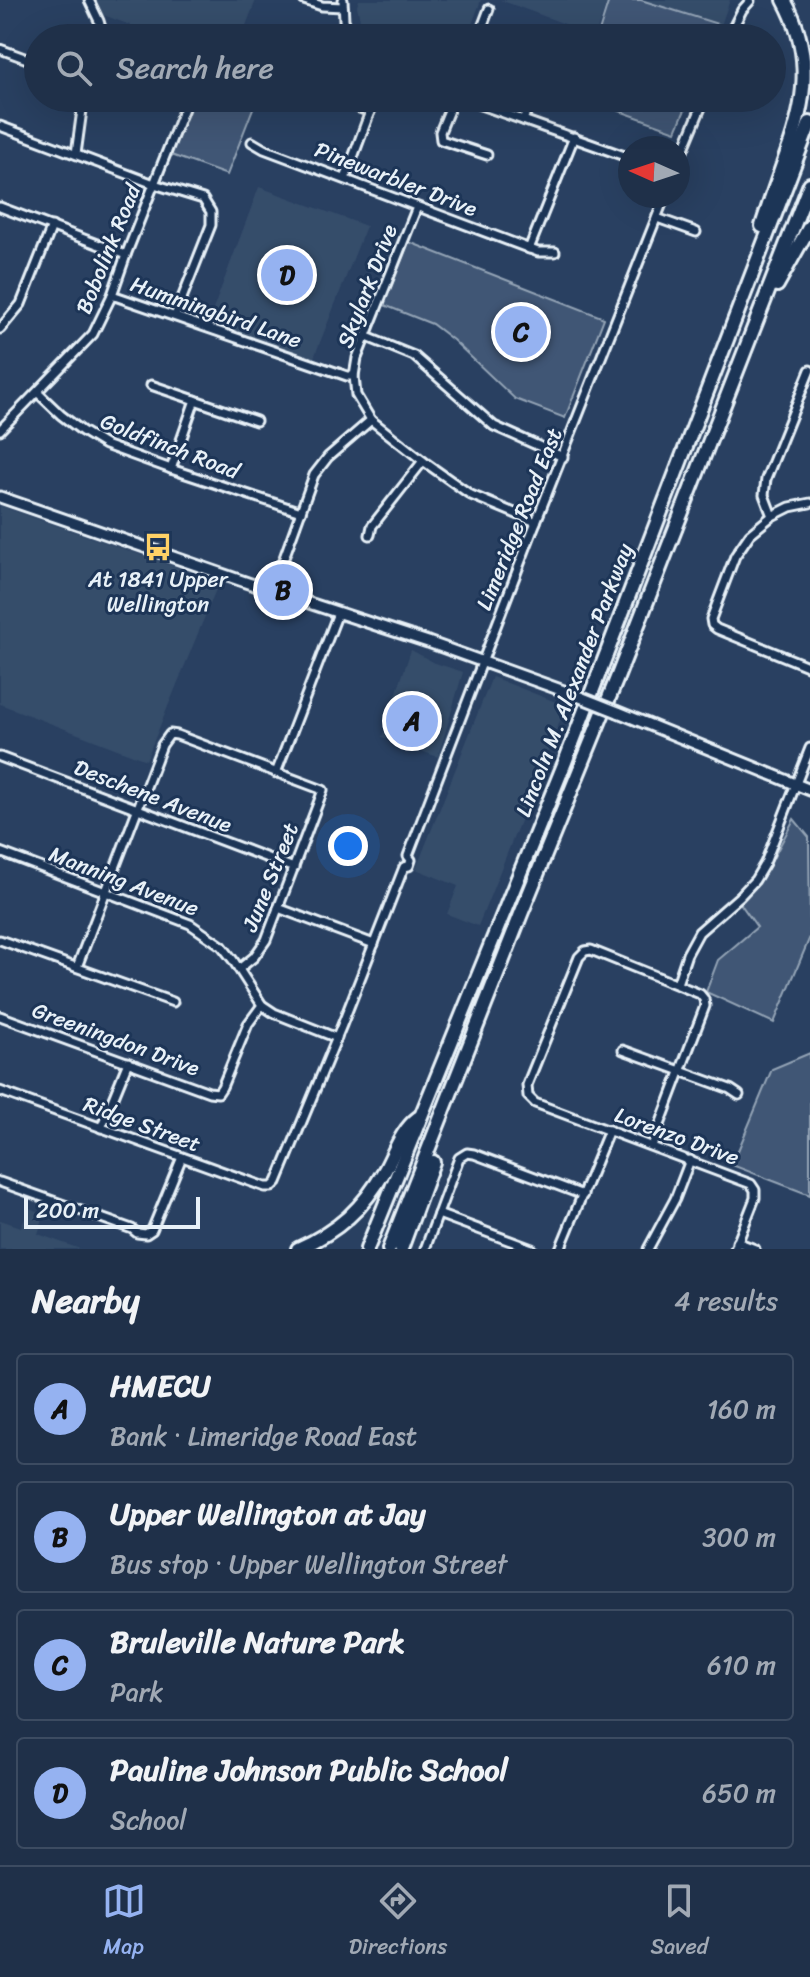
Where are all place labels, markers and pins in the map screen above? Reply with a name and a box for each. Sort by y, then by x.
pin: D [261,245,313,305]
pin: C [495,302,547,362]
bus stop icon: At 1841 Upper Wellington [143,532,173,562]
place label: At 1841 Upper Wellington [87,560,229,624]
pin: B [257,560,309,620]
pin: A [386,691,438,751]

